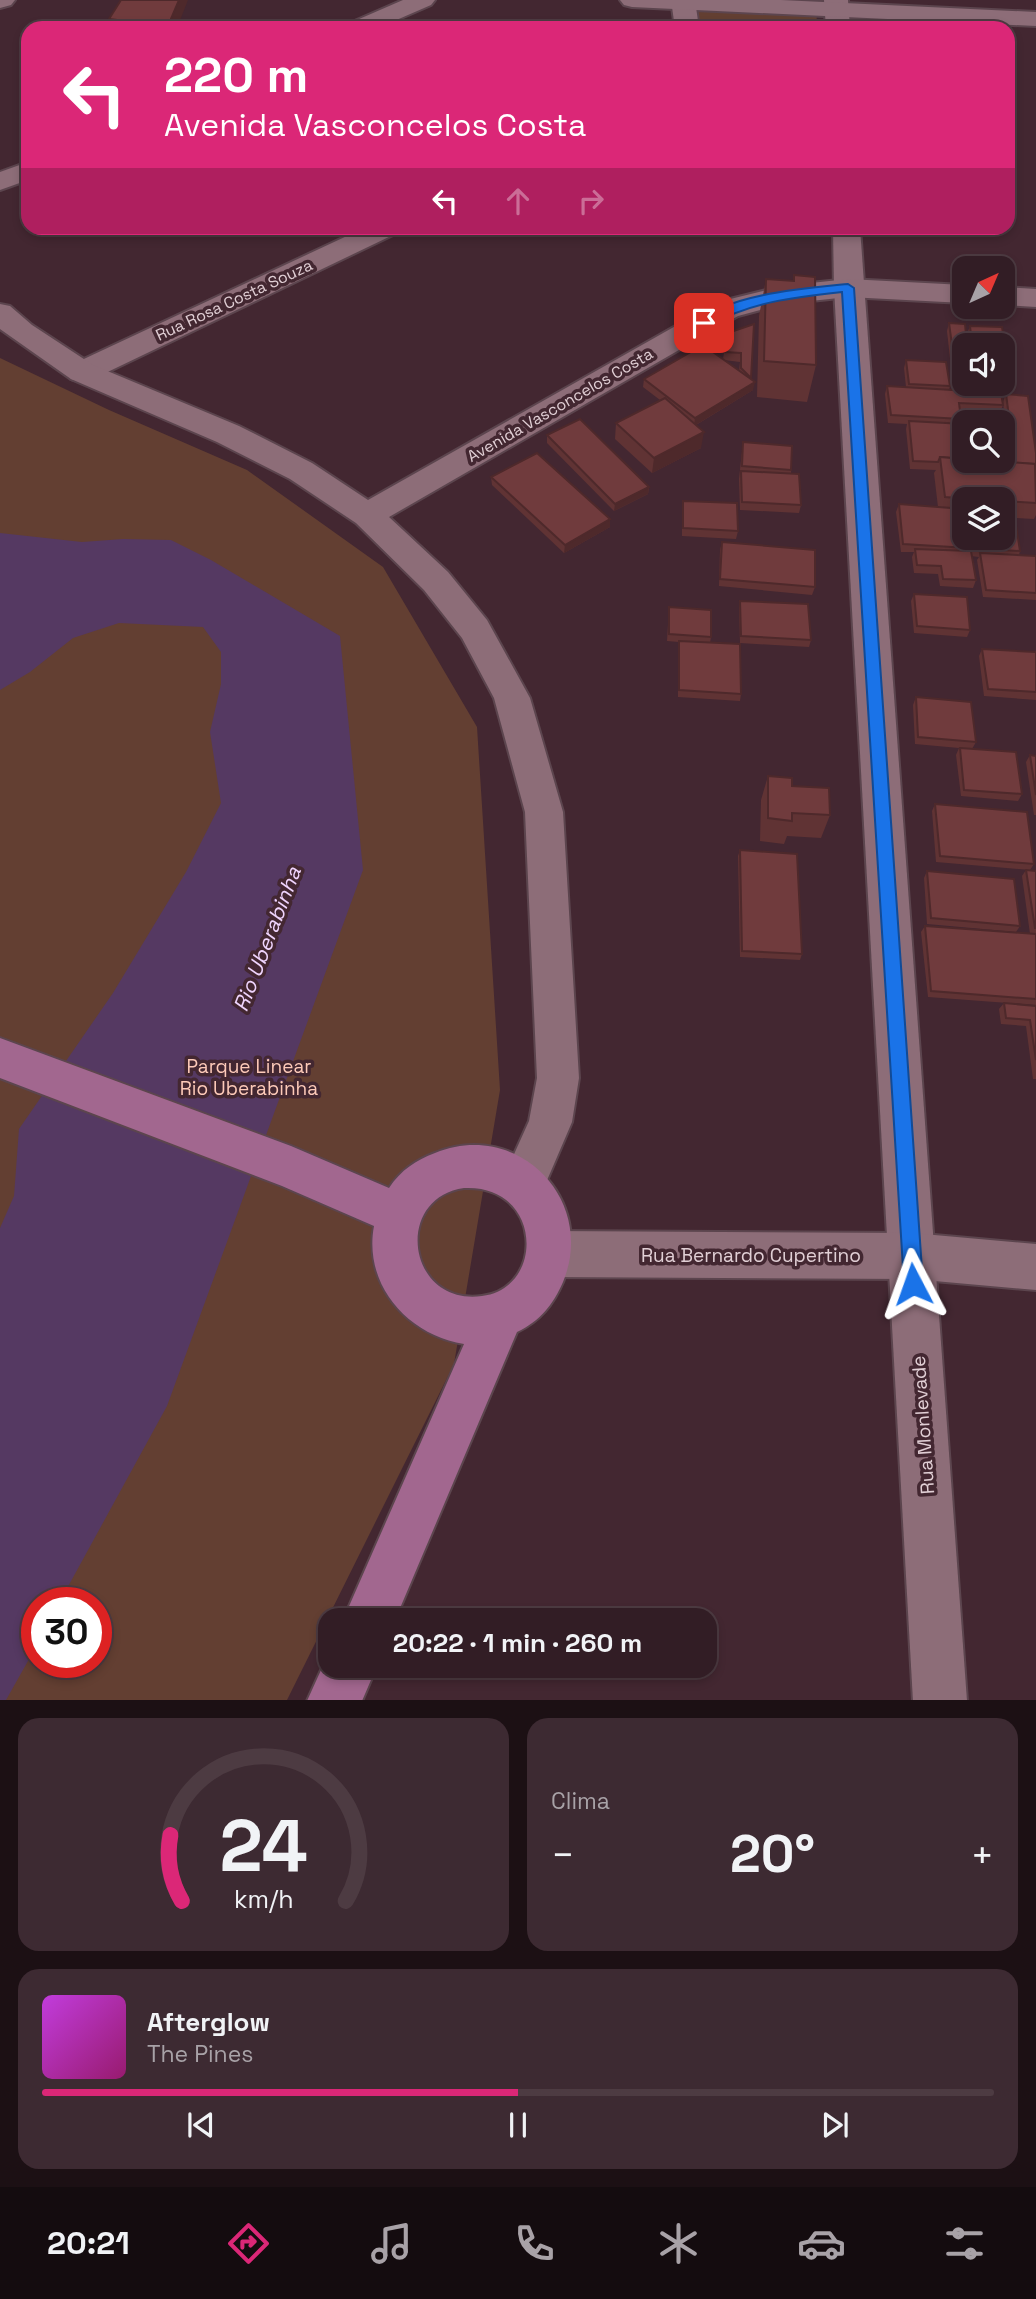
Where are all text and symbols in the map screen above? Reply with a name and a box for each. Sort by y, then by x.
text: 220 m [164,44,308,106]
icon: left [49,49,140,140]
text: Avenida Vasconcelos Costa [164,105,586,145]
icon: left [426,182,464,220]
icon: ahead [499,182,537,220]
icon: right [572,182,610,220]
street label: Rua Rosa Costa Souza [152,254,316,346]
north arrow [952,256,1015,318]
map controls [952,256,1015,550]
pin [674,293,734,353]
icon: arrive [685,304,723,342]
button: sound [952,333,1015,396]
street label: Avenida Vasconcelos Costa [463,343,657,467]
button: search [952,410,1015,473]
button: layers [952,487,1015,550]
water label: Rio Uberabinha [227,862,307,1015]
park label: Parque Linear Rio Uberabinha [180,1054,318,1101]
street label: Rua Bernardo Cupertino [641,1243,861,1268]
position arrow [876,1247,950,1321]
street label: Rua Monlevade [906,1355,940,1495]
speed limit sign: 30 [21,1587,112,1678]
text: 20:22 · 1 min · 260 m [393,1626,642,1660]
text: Clima [551,1786,610,1816]
text: 24 [219,1799,308,1892]
text: 20° [730,1821,815,1887]
text: − [551,1831,575,1879]
text: + [970,1831,994,1879]
text: km/h [234,1882,293,1914]
text: Afterglow [147,2005,270,2039]
text: The Pines [147,2039,253,2069]
icon: previous [182,2106,220,2144]
icon: pause [499,2106,537,2144]
icon: next [816,2106,854,2144]
icon: directions [224,2219,273,2268]
icon: music [367,2219,416,2268]
icon: phone [510,2219,559,2268]
icon: climate [654,2219,703,2268]
icon: car [797,2219,846,2268]
icon: filters [940,2219,989,2268]
text: 20:21 [47,2223,130,2263]

